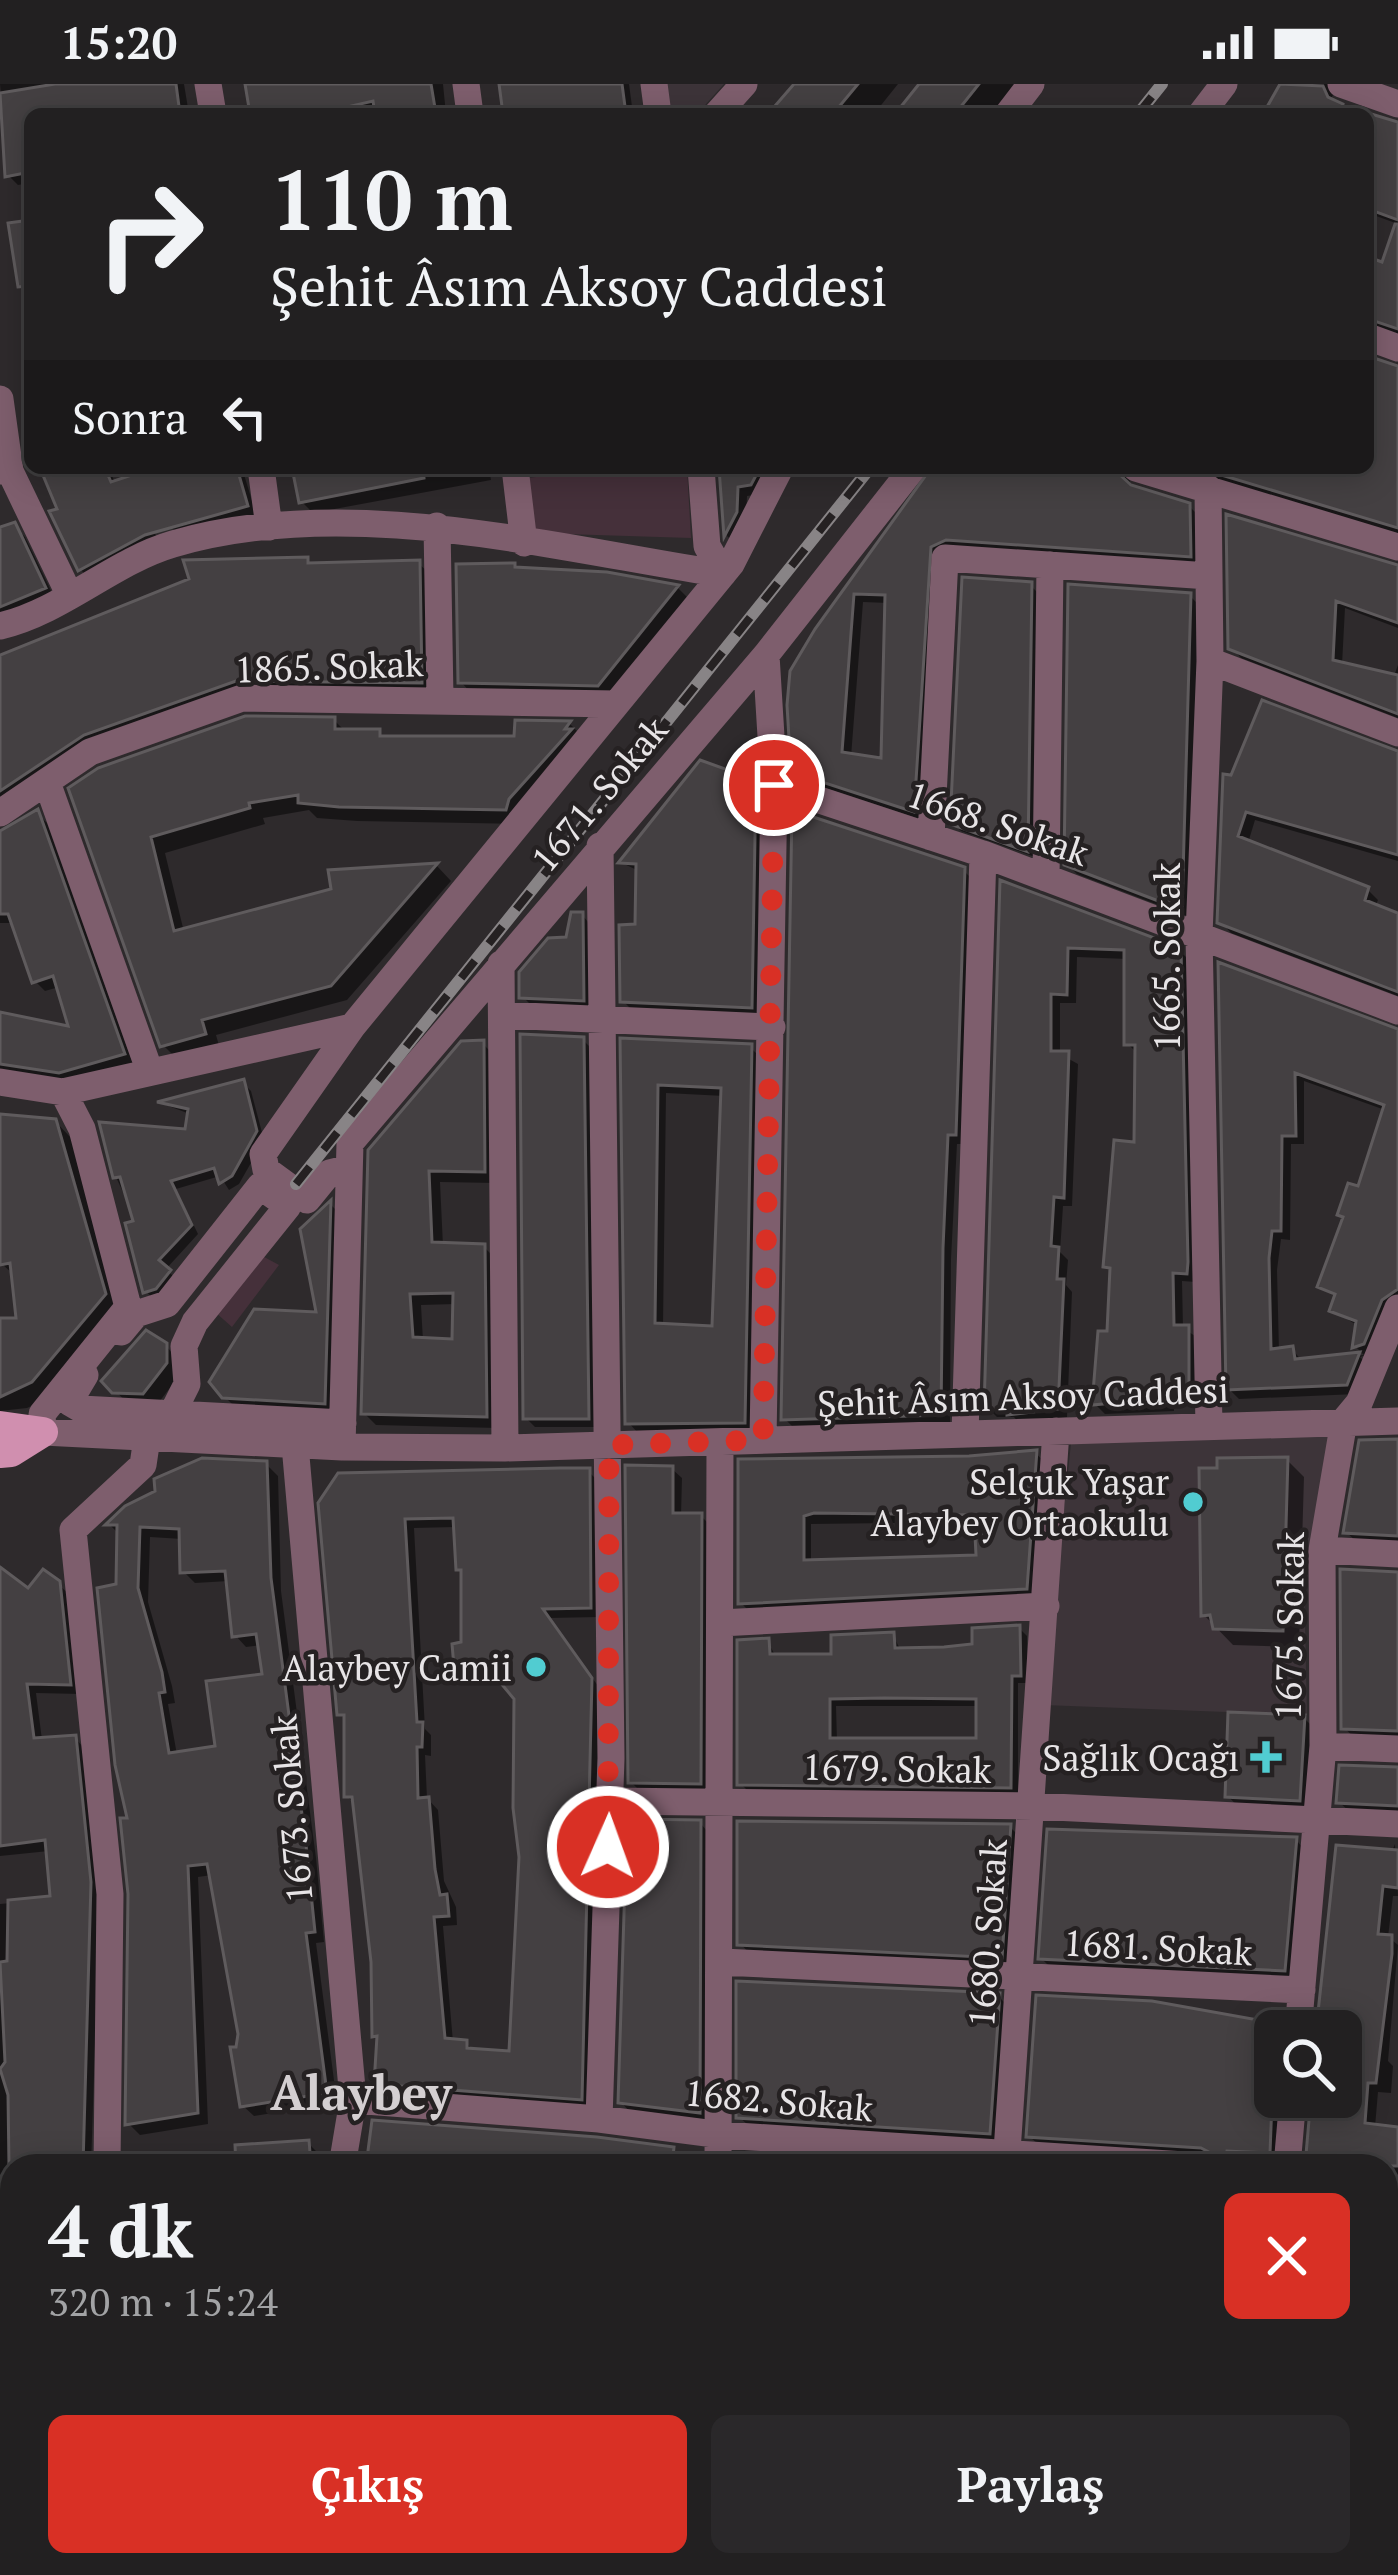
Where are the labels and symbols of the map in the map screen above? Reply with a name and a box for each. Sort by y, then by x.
street label: 1865. Sokak [234,639,425,693]
street label: 1671. Sokak [520,706,678,881]
pin [723,734,825,836]
street label: 1668. Sokak [901,770,1095,876]
street label: 1665. Sokak [1143,862,1190,1051]
street label: Şehit Âsım Aksoy Caddesi [816,1365,1230,1427]
place label: Selçuk Yaşar Alaybey Ortaokulu [871,1458,1169,1546]
marker: Selçuk Yaşar Alaybey Ortaokulu [1180,1489,1206,1515]
street label: 1675. Sokak [1264,1531,1314,1721]
place label: Alaybey Camii [282,1644,512,1691]
marker: Alaybey Camii [523,1654,549,1680]
street label: 1673. Sokak [259,1713,323,1905]
place label: Sağlık Ocağı [1042,1734,1239,1781]
marker: Sağlık Ocağı [1250,1741,1282,1773]
street label: 1679. Sokak [802,1743,992,1793]
position arrow [545,1784,671,1910]
street label: 1680. Sokak [957,1837,1017,2029]
street label: 1681. Sokak [1063,1919,1254,1975]
district label: Alaybey [270,2060,453,2124]
street label: 1682. Sokak [683,2068,875,2132]

